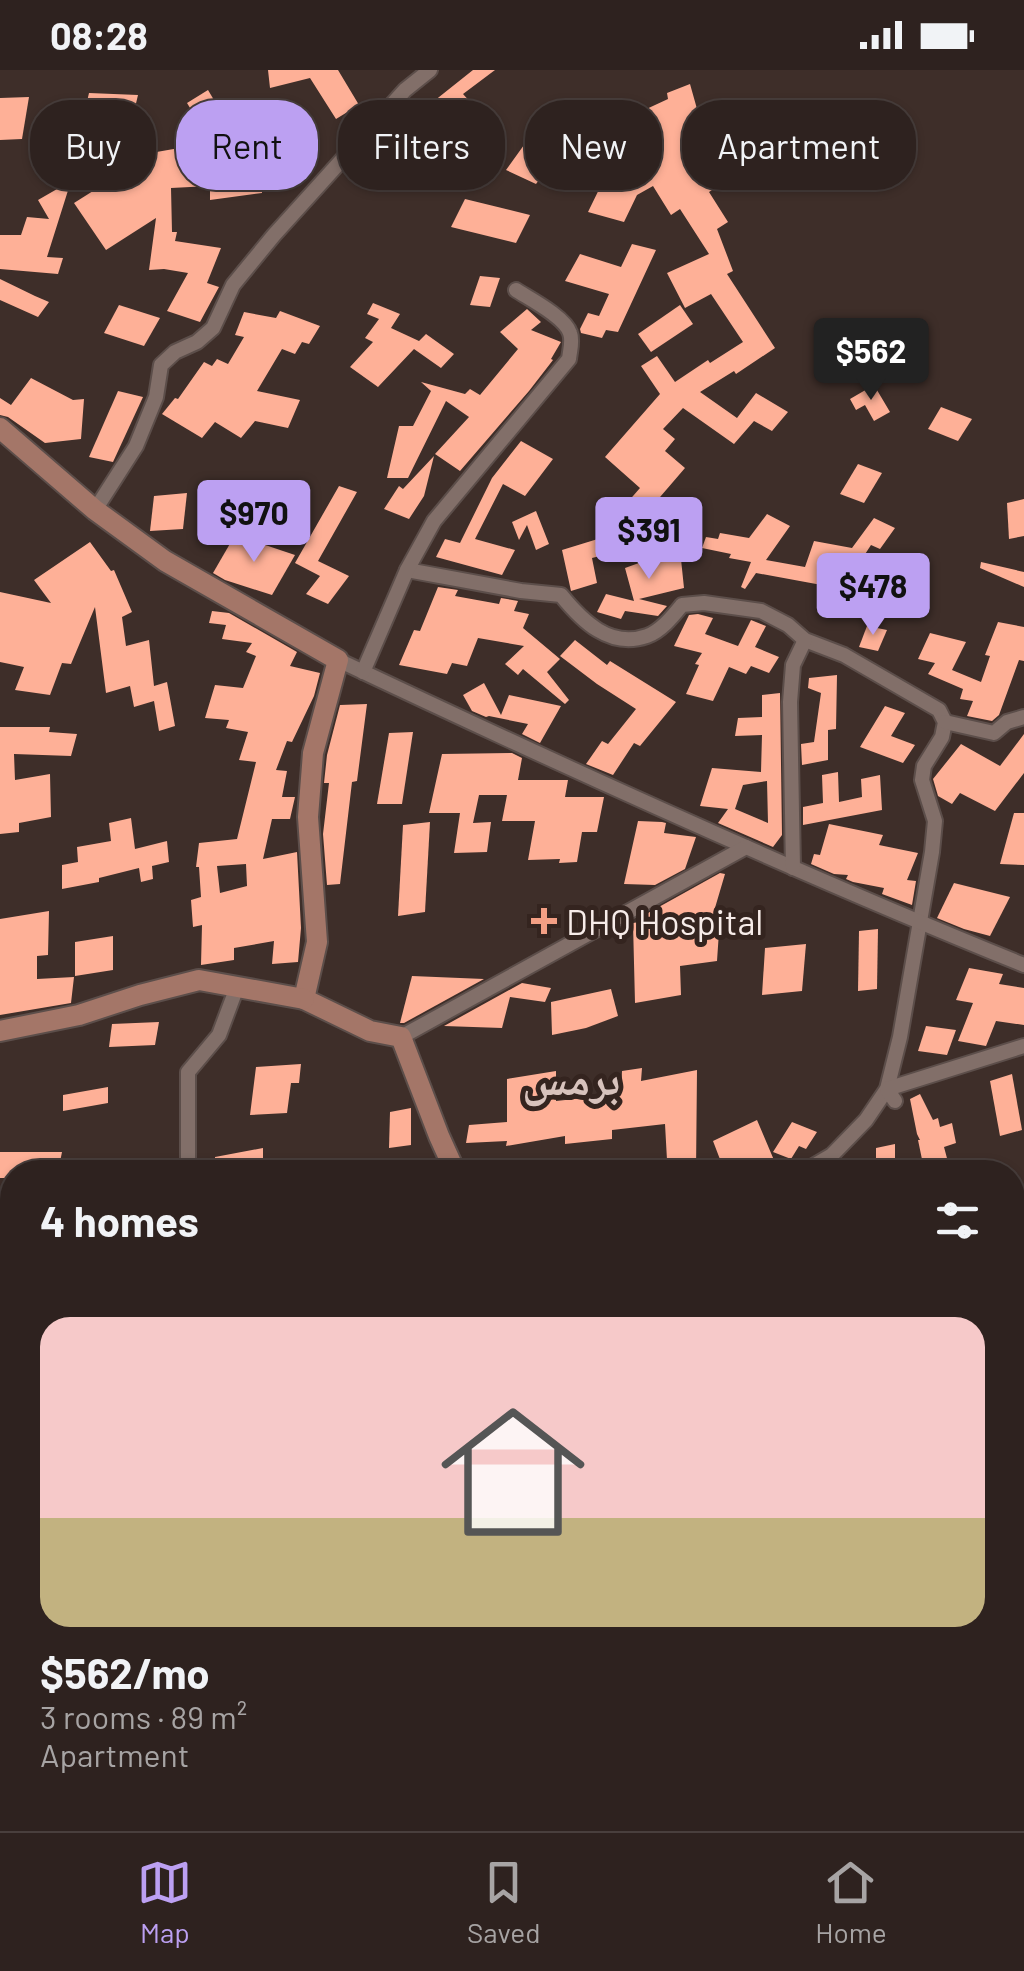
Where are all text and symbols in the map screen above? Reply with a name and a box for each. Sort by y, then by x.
text: 08:28 [50,12,148,58]
chip: Buy [30,100,156,190]
chip: Rent [176,100,318,190]
chip: Filters [338,100,505,190]
chip: New [525,100,662,190]
chip: Apartment [682,100,916,190]
pin: $562 [812,318,930,403]
text: $562 [836,331,906,369]
pin: $970 [195,480,313,565]
text: $970 [219,493,289,531]
pin: $391 [590,497,708,582]
text: $391 [617,510,681,548]
pin: $478 [814,553,932,638]
text: $478 [839,566,907,604]
place label: DHQ Hospital [566,900,763,942]
marker: DHQ Hospital [531,908,557,934]
district label: برمس [522,1050,620,1107]
icon: filters [930,1193,985,1248]
text: 4 homes [40,1195,199,1245]
icon: home [423,1382,603,1562]
text: $562/mo [40,1647,210,1697]
text: 3 rooms · 89 m² [40,1697,247,1735]
text: Apartment [40,1735,189,1773]
tab: Map [137,1855,192,1949]
tab: Saved [467,1855,540,1949]
tab: Home [815,1855,887,1949]

